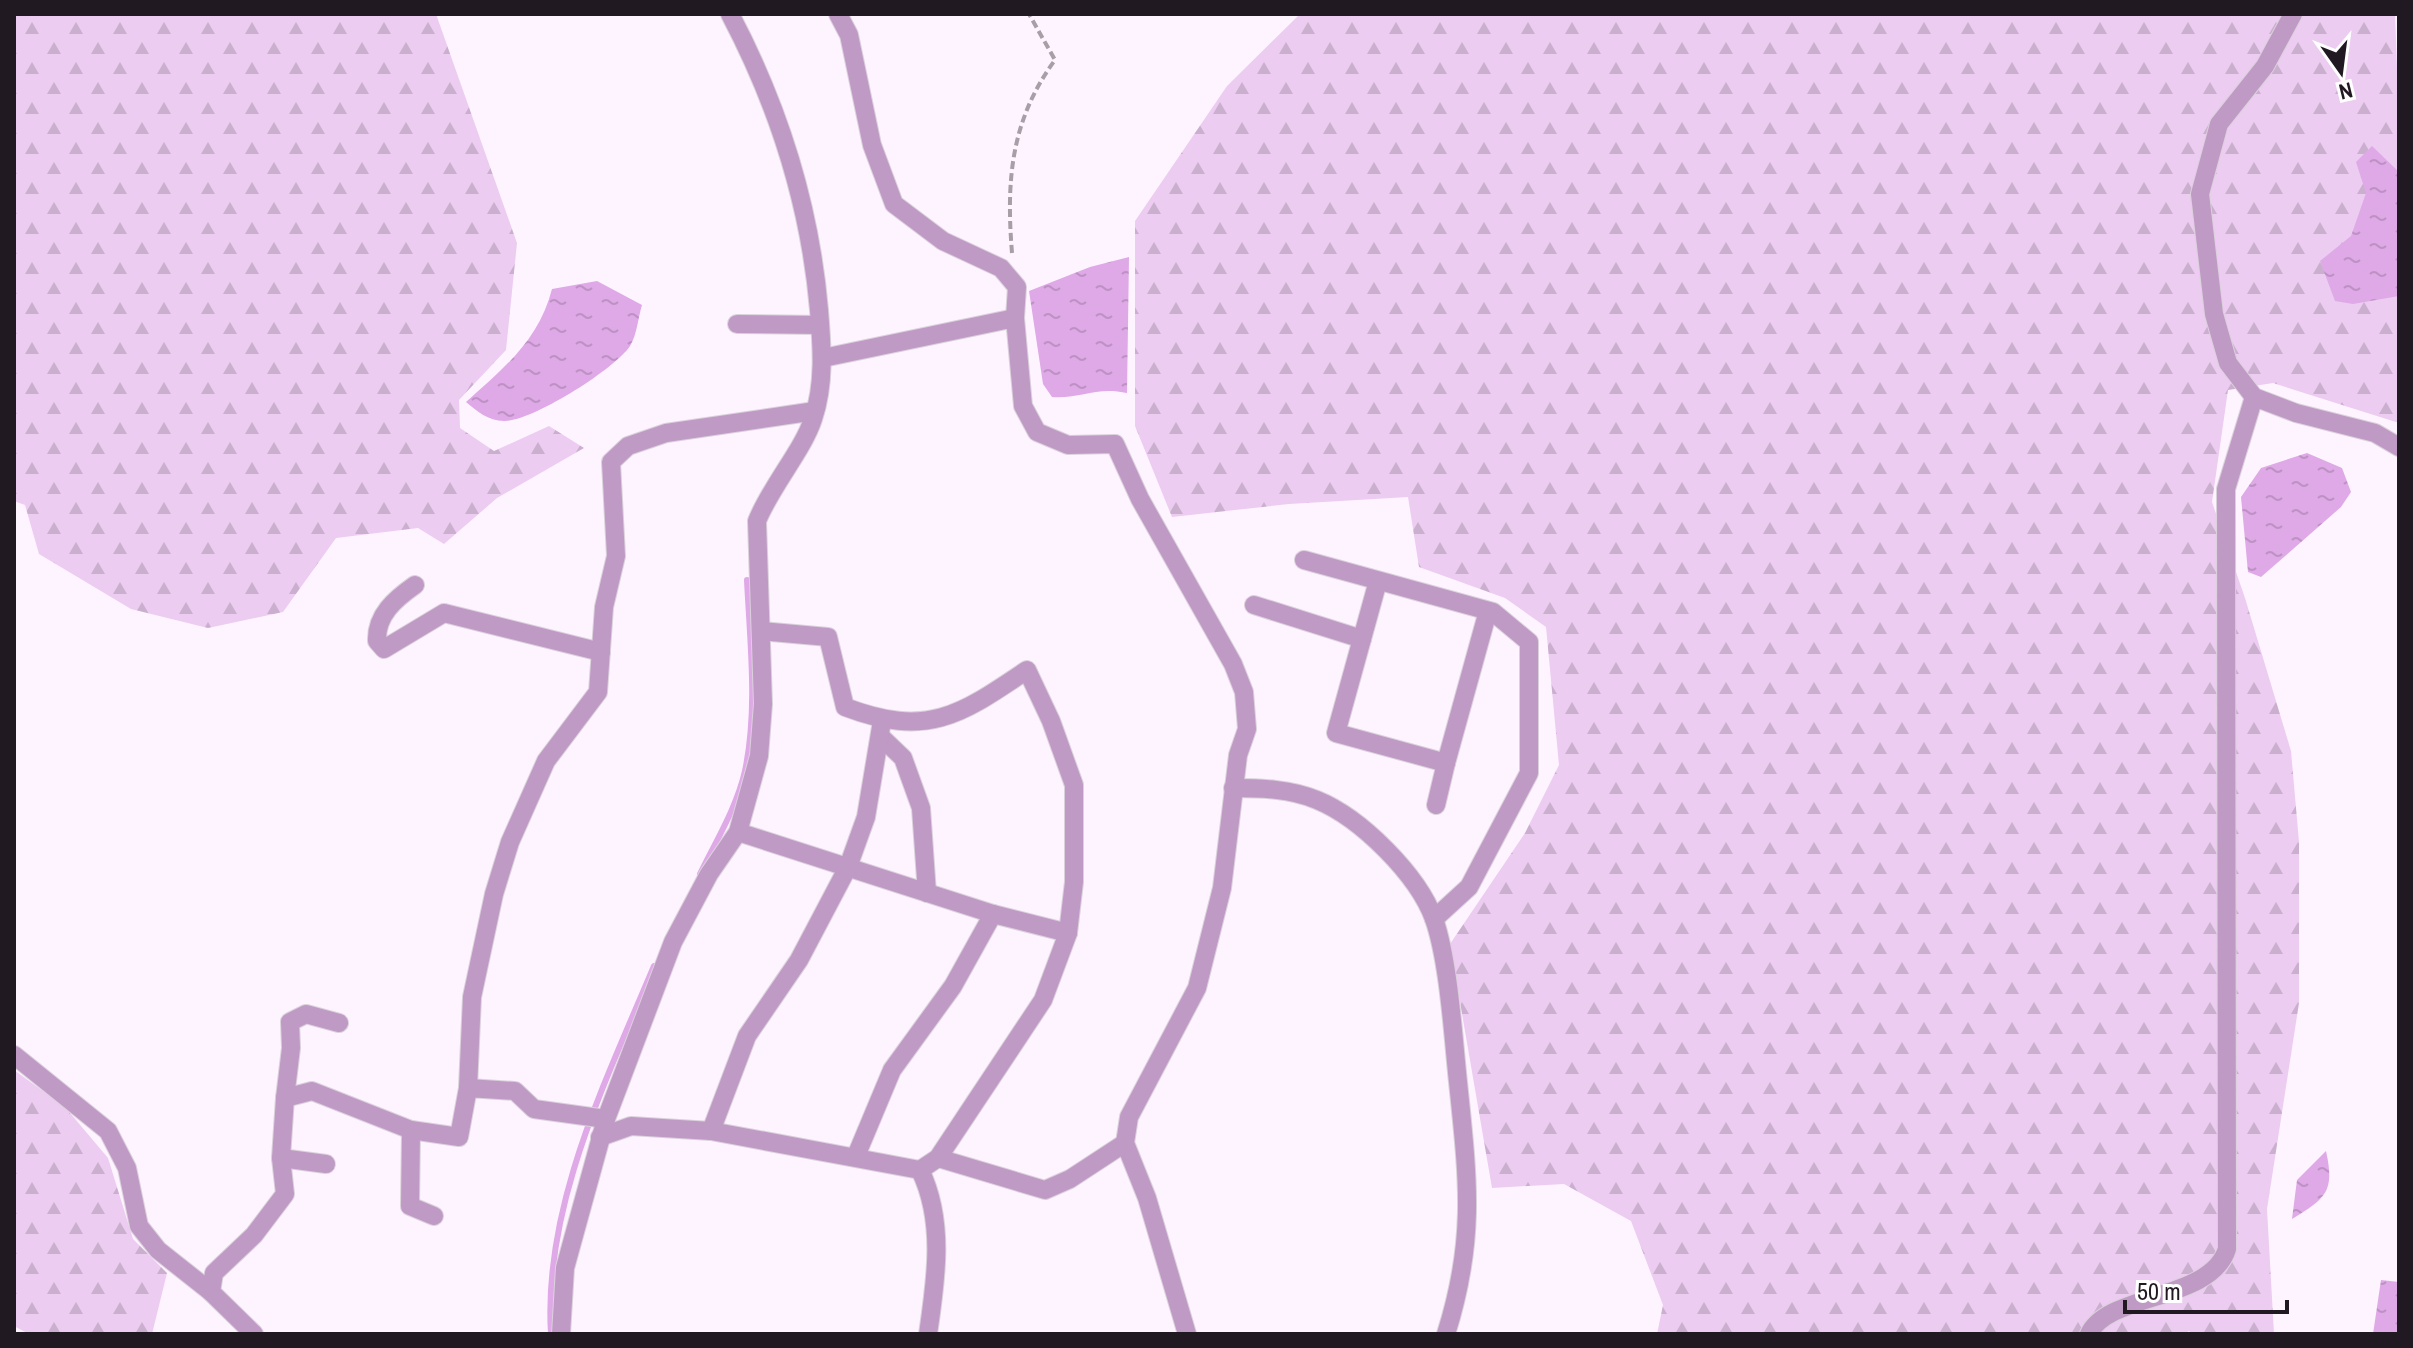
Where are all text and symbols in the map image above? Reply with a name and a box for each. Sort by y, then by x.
north arrow [2301,32,2381,112]
text: N [2336,75,2356,108]
scale bar [2125,1264,2287,1314]
text: 50 m [2137,1275,2181,1307]

